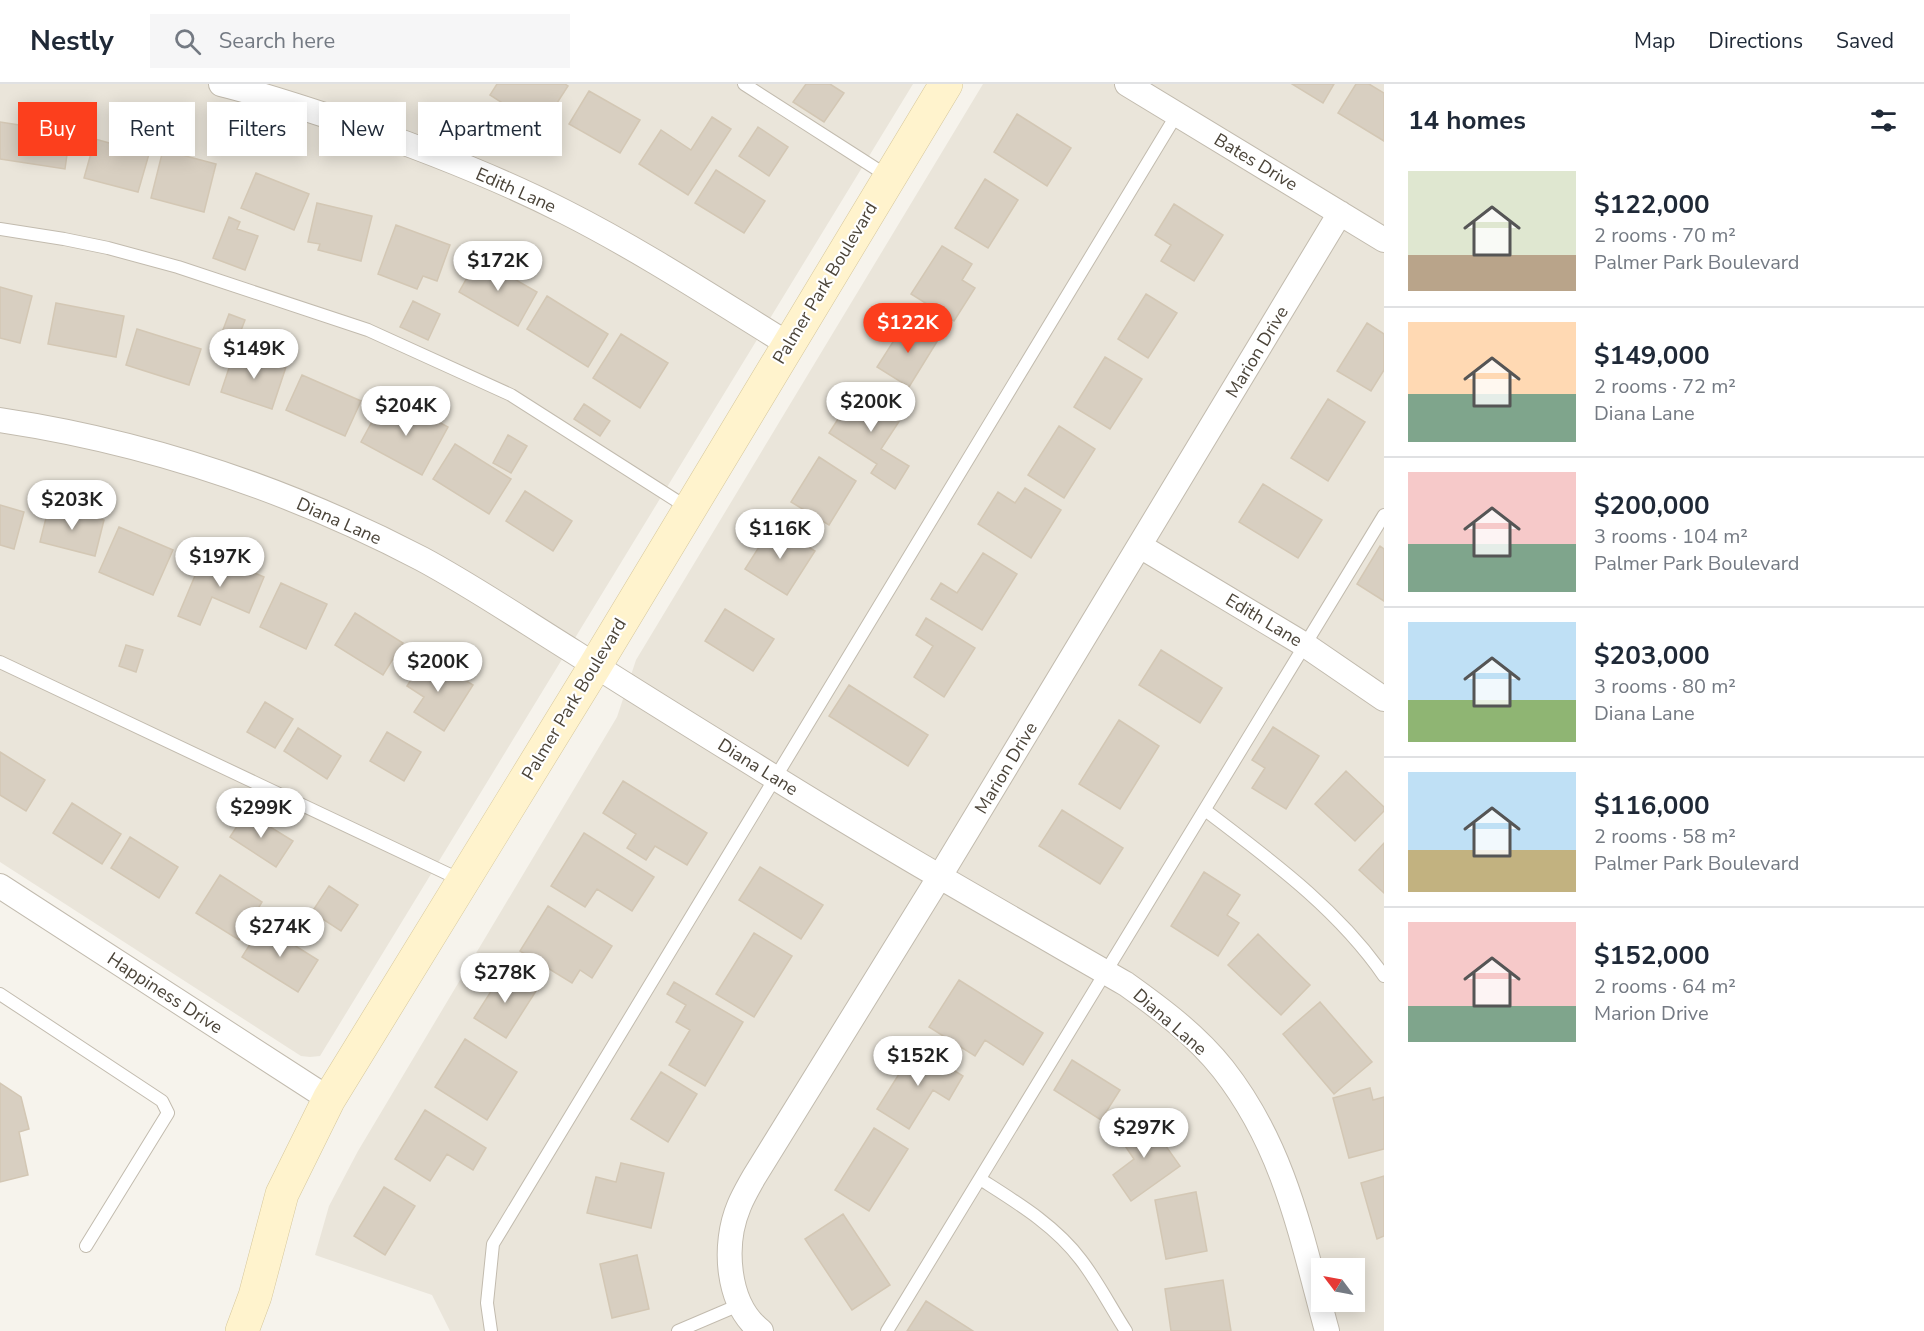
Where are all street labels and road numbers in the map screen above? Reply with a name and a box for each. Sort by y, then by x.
street label: Bates Drive [1210,128,1302,196]
street label: Edith Lane [472,162,560,218]
street label: Palmer Park Boulevard [767,198,883,368]
street label: Marion Drive [1220,302,1294,402]
street label: Diana Lane [293,492,385,550]
street label: Edith Lane [1221,588,1307,652]
street label: Palmer Park Boulevard [516,614,632,784]
street label: Marion Drive [969,718,1043,818]
street label: Diana Lane [713,733,803,801]
street label: Happiness Drive [103,947,227,1039]
street label: Diana Lane [1128,983,1212,1061]

